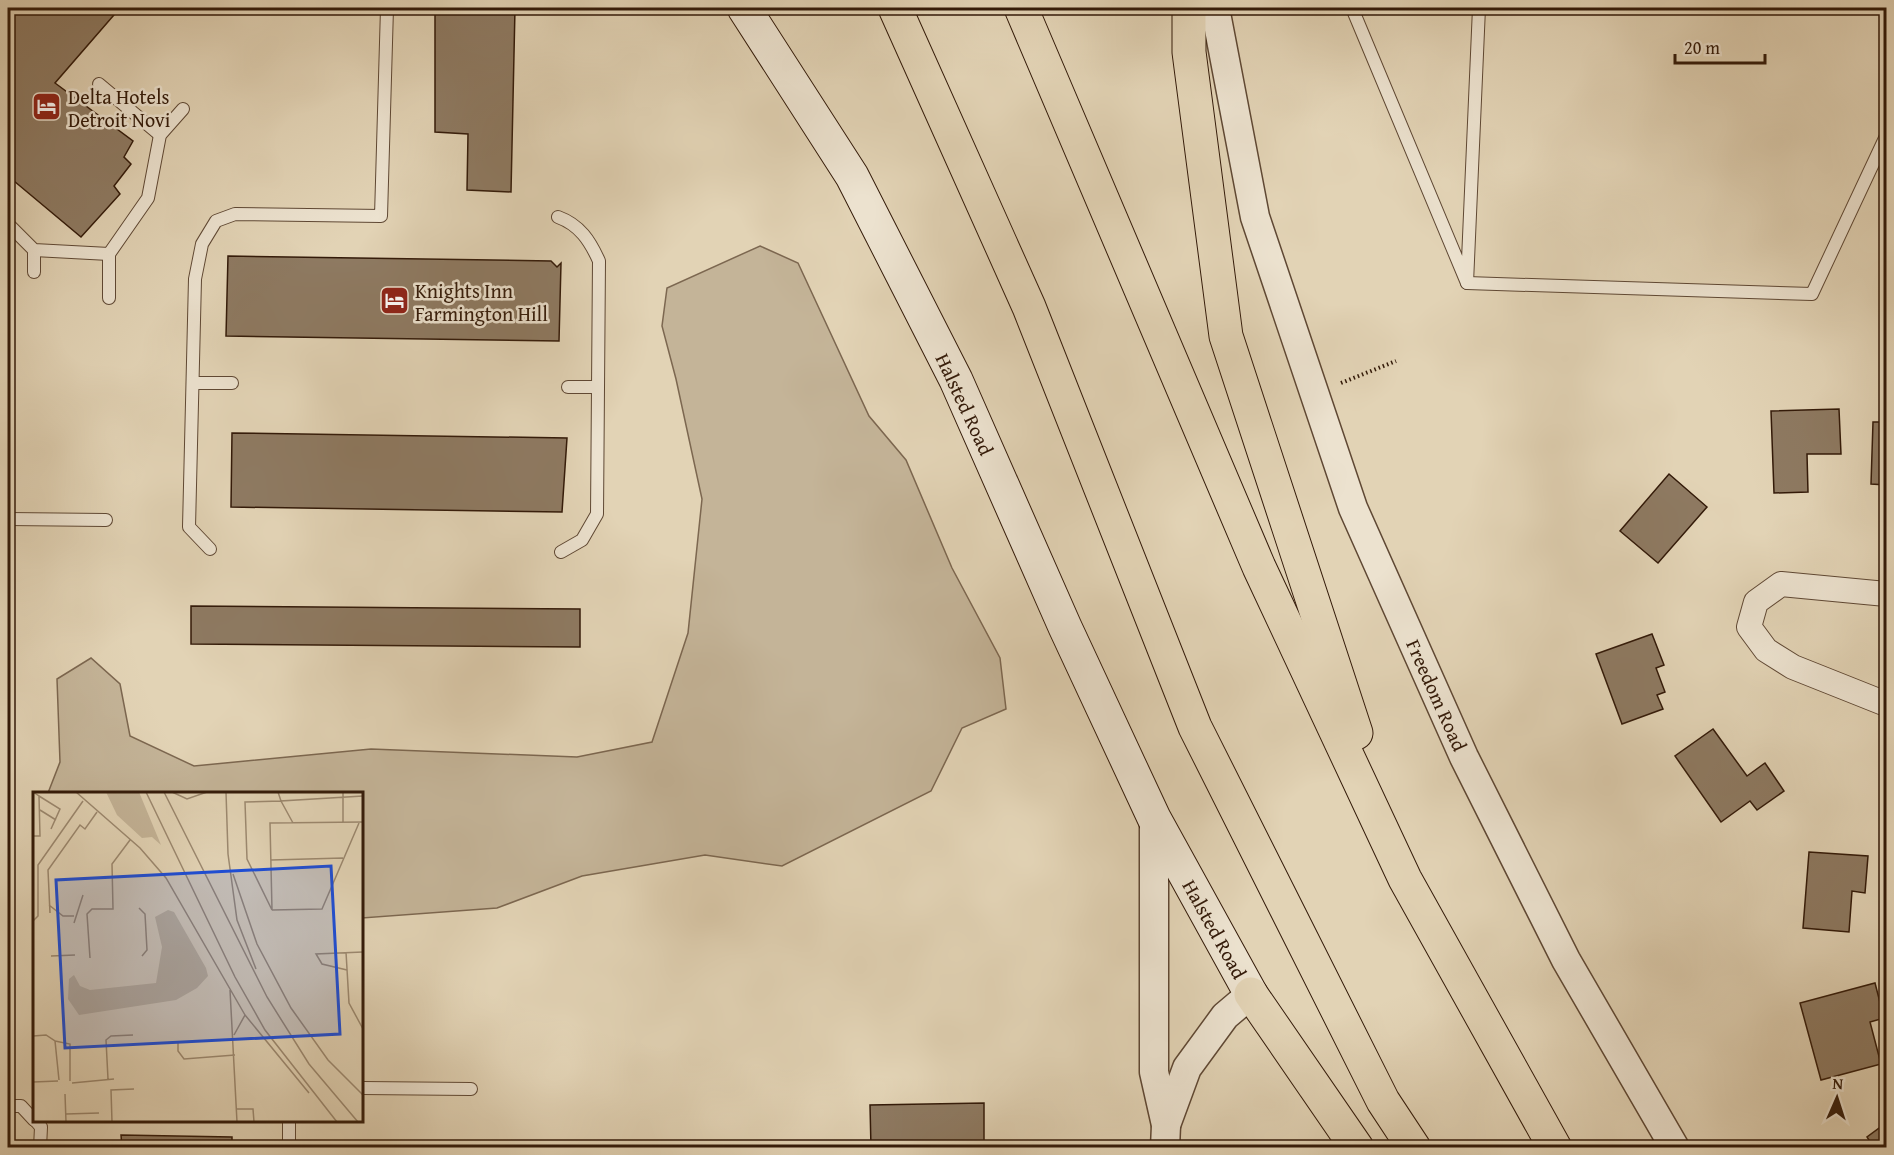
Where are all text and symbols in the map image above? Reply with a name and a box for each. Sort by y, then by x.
scale bar [1675,27,1765,65]
text: 20 m [1684,34,1720,61]
place label: Delta Hotels Detroit Novi [68,82,171,134]
hotel icon: Delta Hotels Detroit Novi [31,91,63,123]
place label: Knights Inn Farmington Hill [415,276,548,328]
hotel icon: Knights Inn Farmington Hill [378,285,410,317]
street label: Halsted Road [929,348,1001,460]
street label: Freedom Road [1399,634,1475,756]
inset map [33,792,363,1122]
street label: Halsted Road [1176,874,1254,984]
north arrow [1807,1068,1867,1128]
text: N [1832,1071,1844,1095]

